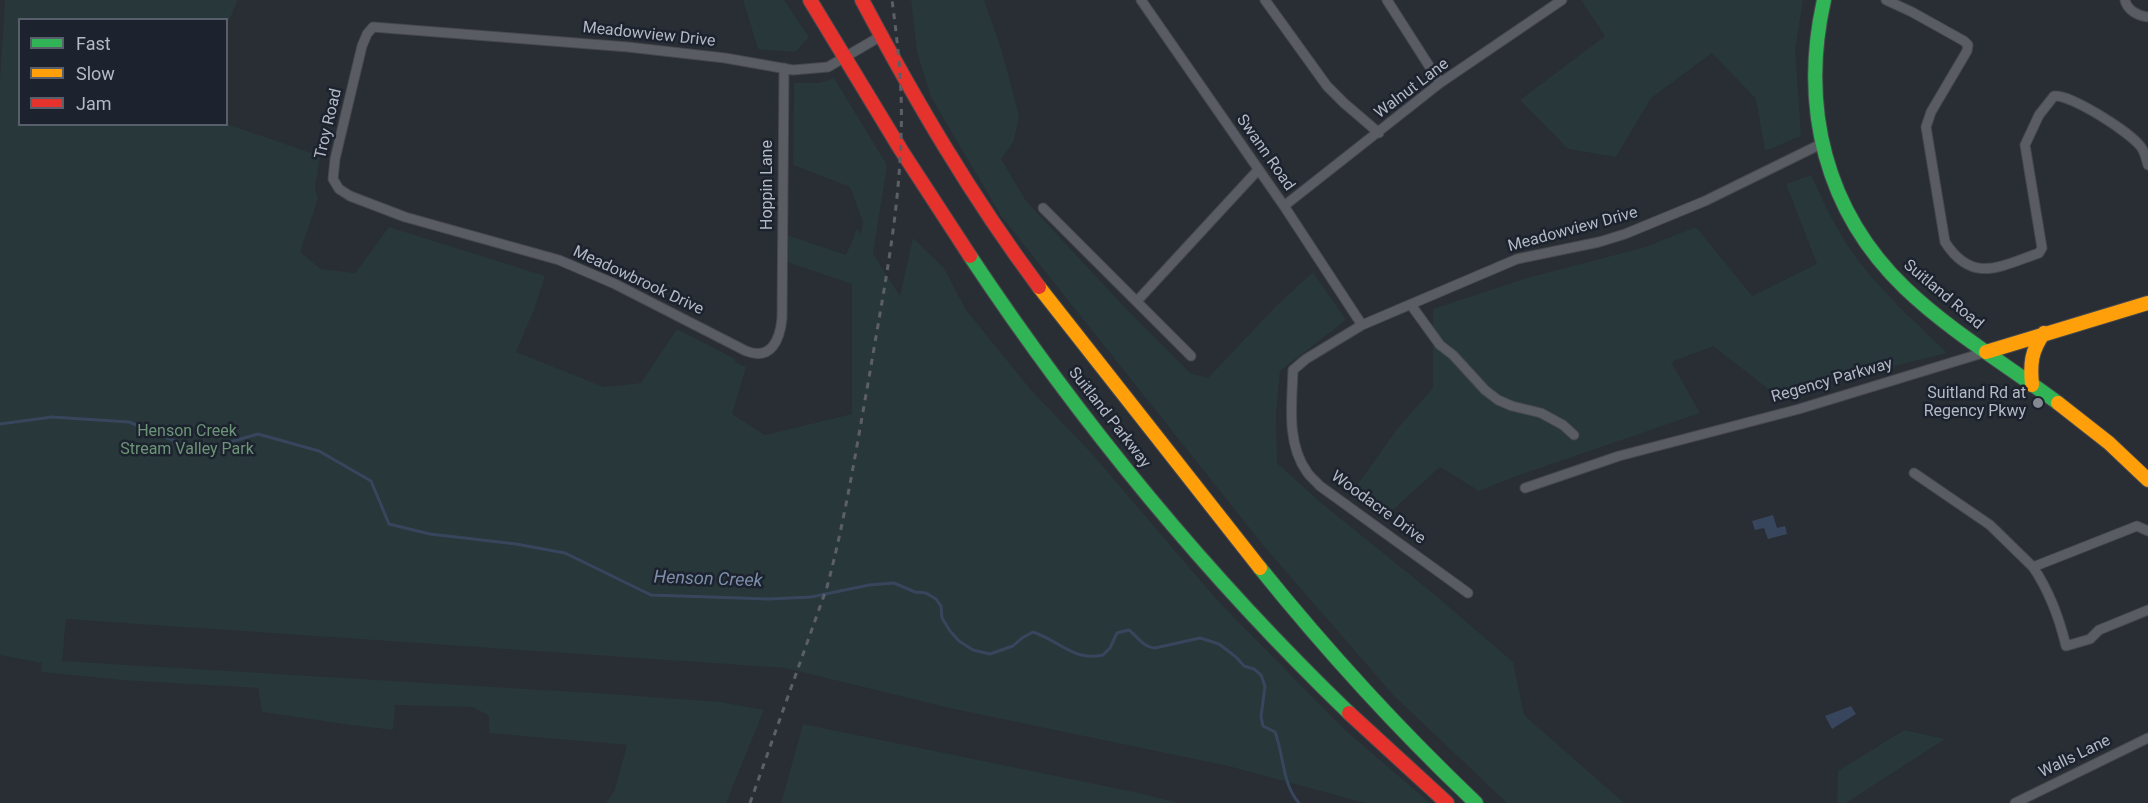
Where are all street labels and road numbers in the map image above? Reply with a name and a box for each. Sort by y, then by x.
street label: Meadowview Drive [582,18,716,52]
street label: Walnut Lane [1371,55,1453,123]
street label: Troy Road [312,87,346,161]
street label: Swann Road [1232,111,1298,195]
street label: Hoppin Lane [758,140,778,230]
street label: Meadowview Drive [1506,203,1640,257]
street label: Meadowbrook Drive [570,242,706,320]
street label: Suitland Road [1899,256,1987,334]
street label: Regency Parkway [1769,355,1895,407]
street label: Suitland Parkway [1064,364,1154,472]
street label: Woodacre Drive [1327,467,1429,549]
street label: Walls Lane [2036,731,2114,783]

